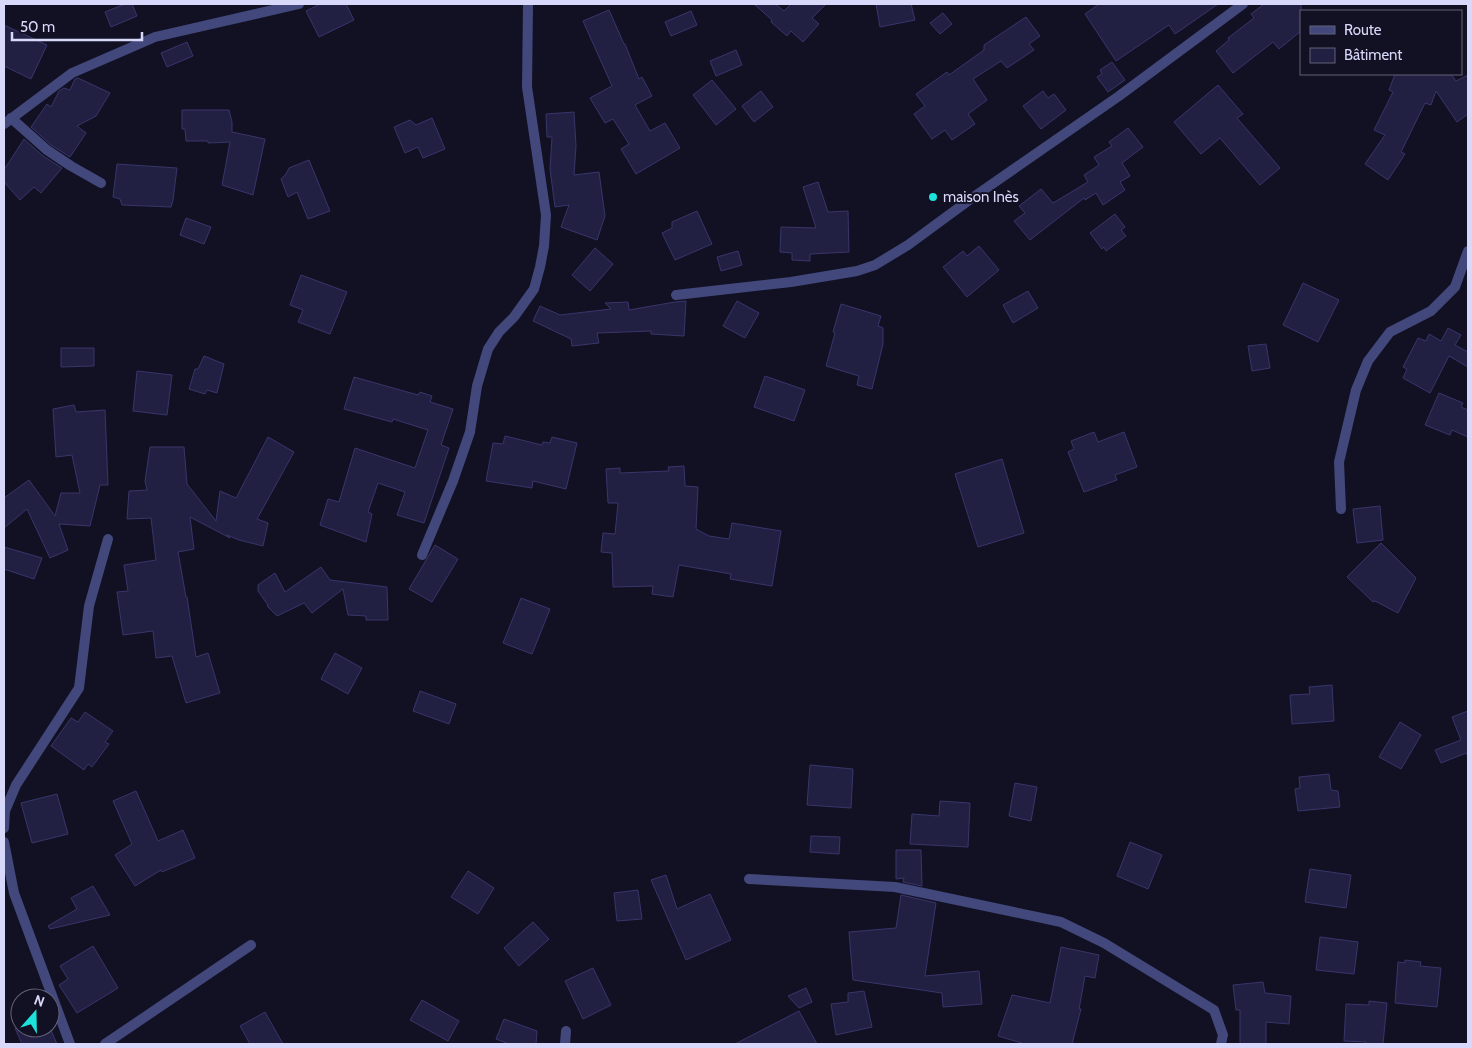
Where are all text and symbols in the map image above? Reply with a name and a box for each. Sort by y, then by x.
scale bar [12,10,142,42]
legend [1300,10,1462,75]
text: 50 m [20,18,55,36]
text: Route [1344,21,1382,39]
text: Bâtiment [1344,46,1402,64]
place label: maison Inès [943,188,1019,206]
marker: maison Inès [927,191,939,203]
north arrow [10,988,60,1038]
text: N [32,991,47,1011]

